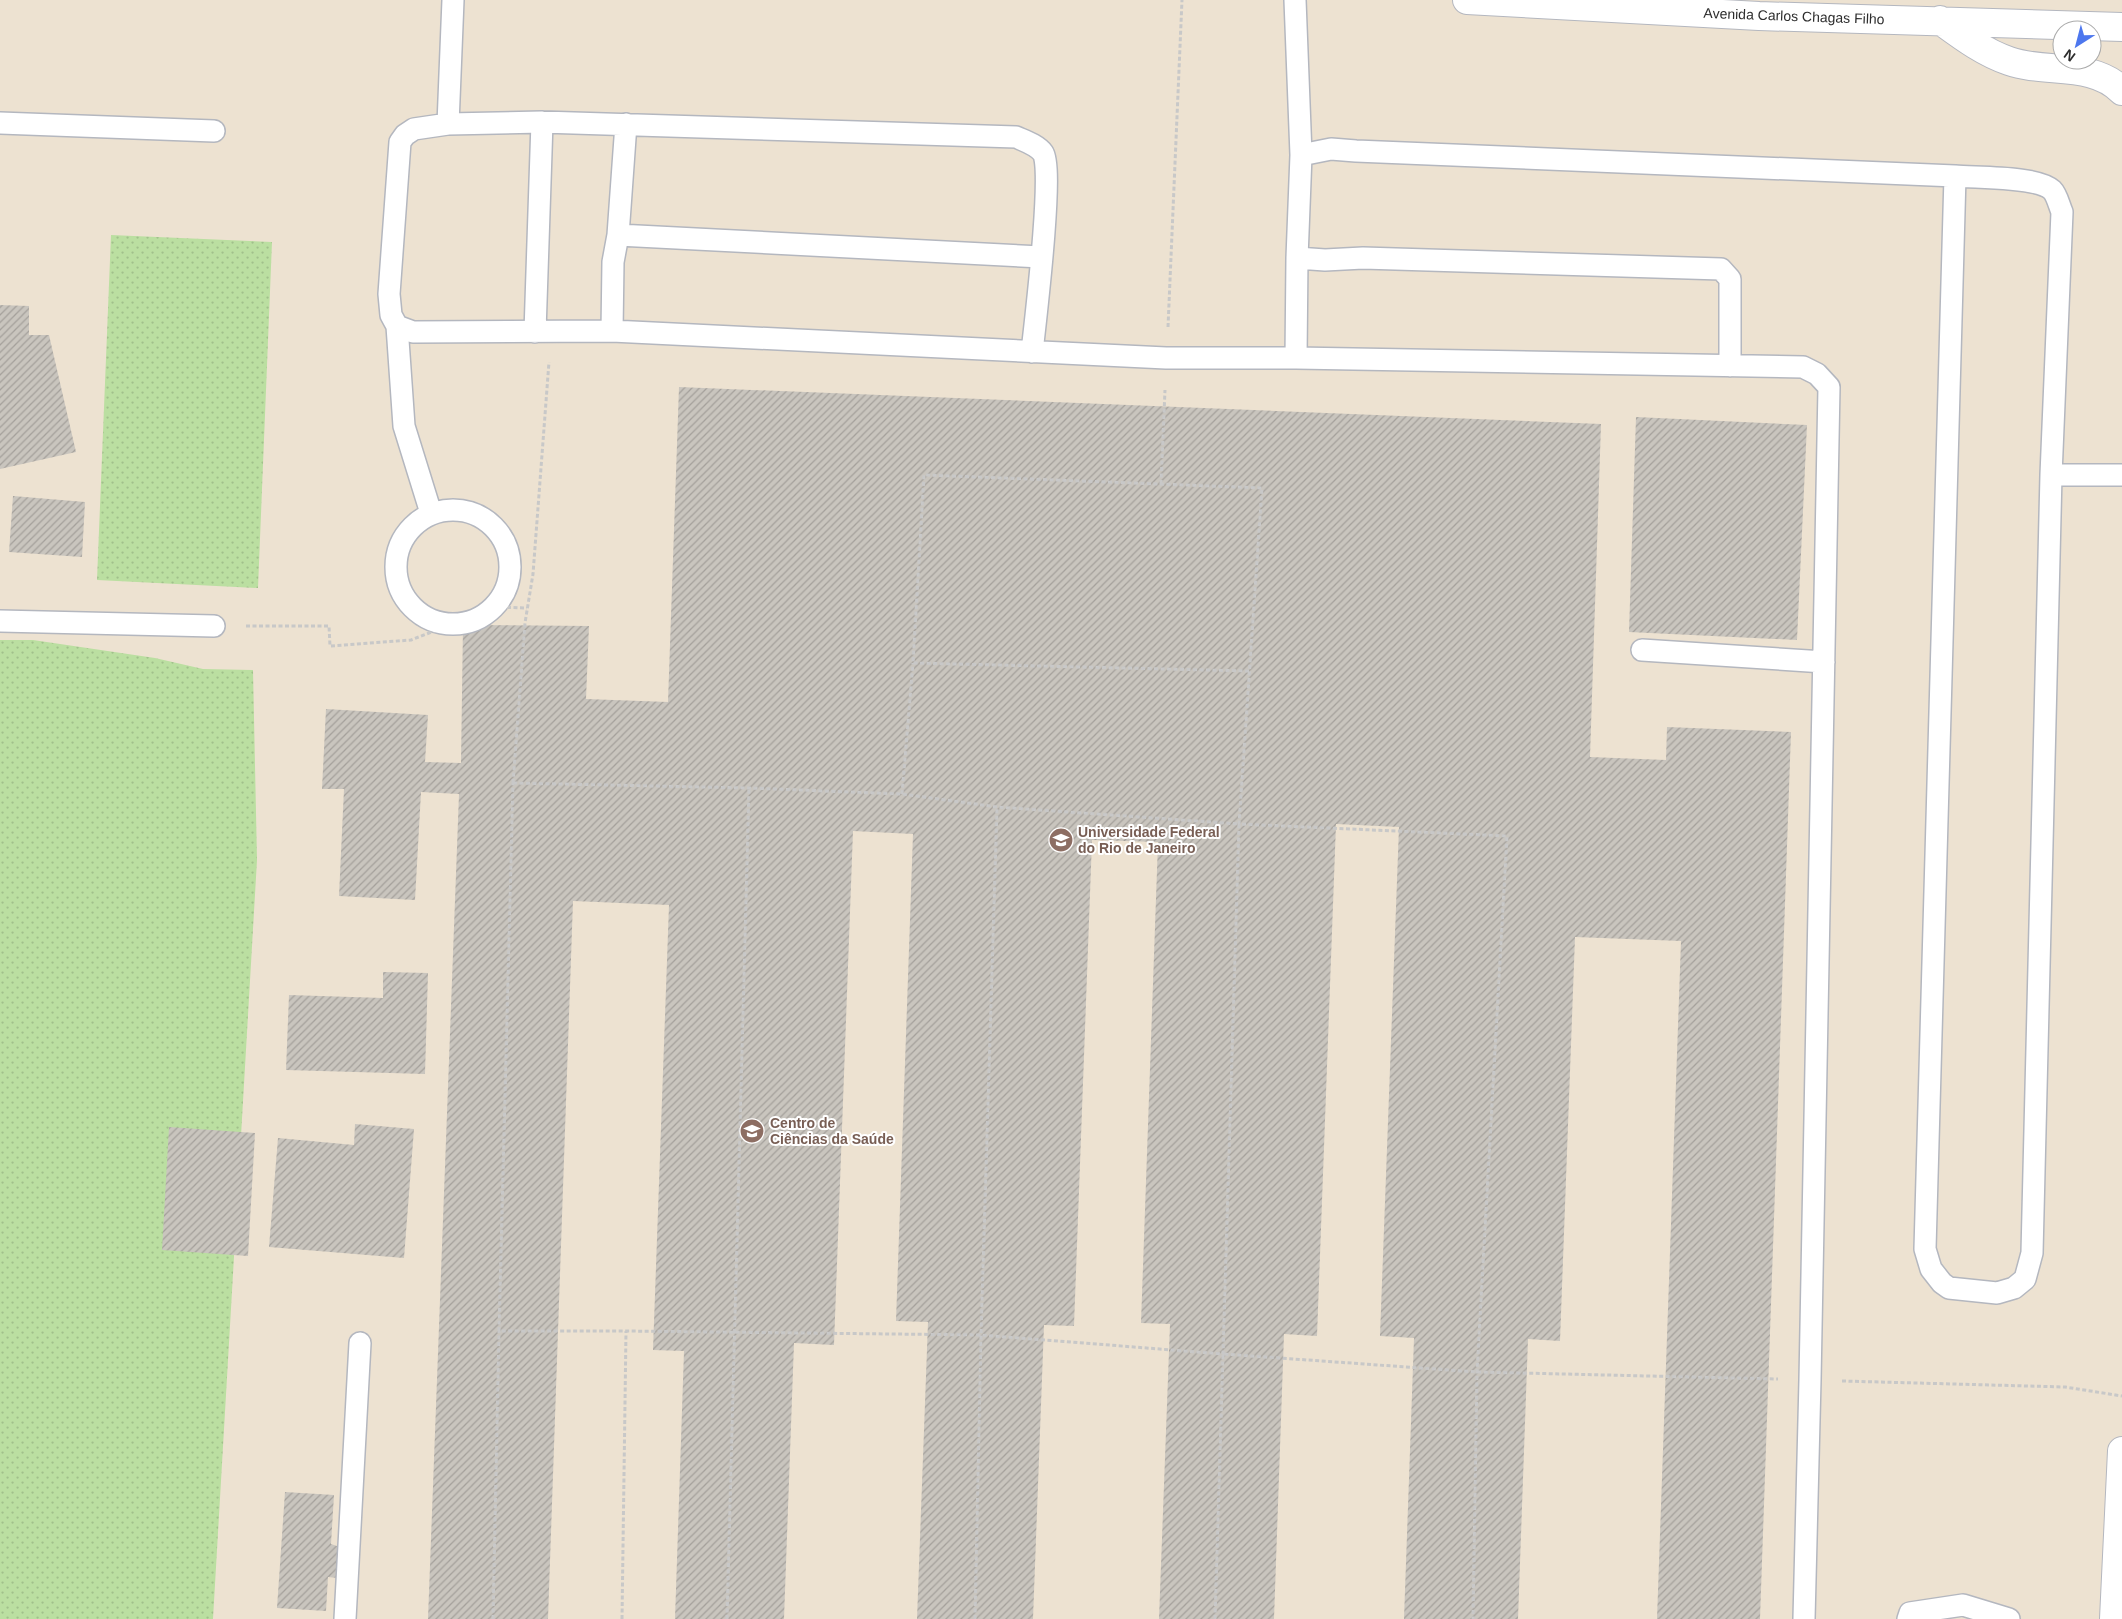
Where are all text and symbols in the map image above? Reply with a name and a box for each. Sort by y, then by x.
street label: Avenida Carlos Chagas Filho [1703,5,1885,27]
north arrow [2052,20,2102,70]
text: N [2061,46,2078,65]
place label: Universidade Federal do Rio de Janeiro [1078,824,1220,856]
school or university icon: Universidade Federal do Rio de Janeiro [1048,827,1074,853]
place label: Centro de Ciências da Saúde [770,1115,894,1147]
school or university icon: Centro de Ciências da Saúde [739,1118,765,1144]

